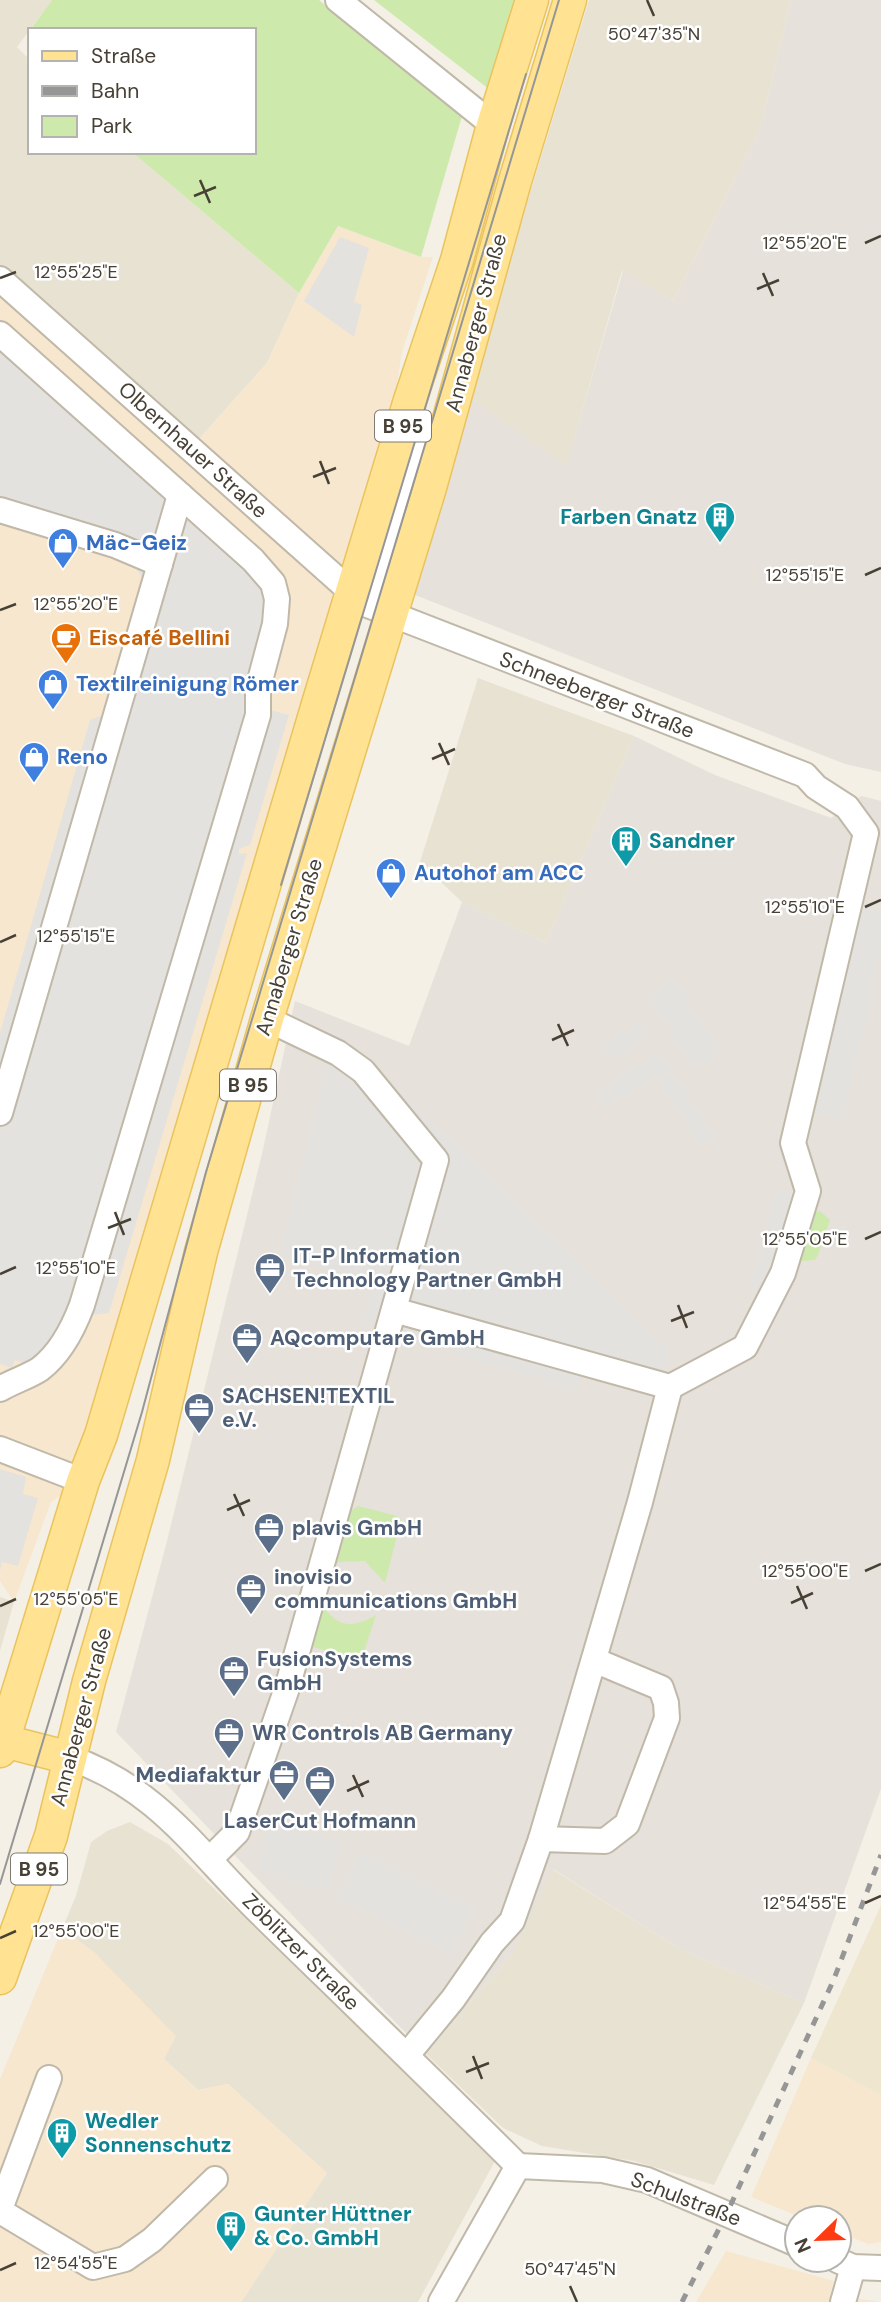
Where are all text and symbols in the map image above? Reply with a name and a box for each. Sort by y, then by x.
text: 50°47'35"N [608,22,700,46]
legend [28,28,256,154]
text: Straße [91,42,156,70]
text: Bahn [91,77,139,105]
text: Park [91,112,133,140]
street label: Annaberger Straße [439,231,513,415]
text: 12°55'20"E [763,231,847,255]
text: 12°55'25"E [34,260,118,284]
street label: Olbernhauer Straße [112,375,274,525]
road number: B 95 [375,410,431,442]
building icon: Farben Gnatz [703,500,737,544]
place label: Farben Gnatz [560,503,697,531]
shop icon: Mäc-Geiz [46,526,80,570]
place label: Mäc-Geiz [86,529,187,557]
text: 12°55'15"E [766,563,844,587]
text: 12°55'20"E [34,592,118,616]
cafe icon: Eiscafé Bellini [49,621,83,665]
place label: Eiscafé Bellini [89,624,230,652]
street label: Schneeberger Straße [496,645,698,745]
shop icon: Textilreinigung Römer [36,667,70,711]
place label: Textilreinigung Römer [76,670,299,698]
shop icon: Reno [17,740,51,784]
place label: Reno [57,743,108,771]
building icon: Sandner [609,824,643,868]
place label: Sandner [649,827,735,855]
street label: Annaberger Straße [249,855,329,1039]
shop icon: Autohof am ACC [374,856,408,900]
place label: Autohof am ACC [414,859,584,887]
text: 12°55'10"E [765,895,845,919]
text: 12°55'15"E [37,924,115,948]
road number: B 95 [220,1070,276,1100]
text: 12°55'05"E [762,1227,848,1251]
place label: IT-P Information Technology Partner GmbH [293,1242,562,1294]
office icon: IT-P Information Technology Partner GmbH [253,1251,287,1295]
text: 12°55'10"E [36,1256,116,1280]
office icon: AQcomputare GmbH [230,1321,264,1365]
place label: AQcomputare GmbH [270,1324,485,1352]
place label: SACHSEN!TEXTIL e.V. [222,1382,395,1434]
office icon: SACHSEN!TEXTIL e.V. [182,1391,216,1435]
office icon: plavis GmbH [252,1511,286,1555]
place label: plavis GmbH [292,1514,422,1542]
text: 12°55'00"E [762,1559,848,1583]
place label: inovisio communications GmbH [274,1563,517,1615]
office icon: inovisio communications GmbH [234,1572,268,1616]
text: 12°55'05"E [33,1587,119,1611]
street label: Annaberger Straße [44,1625,118,1809]
place label: FusionSystems GmbH [257,1645,412,1697]
office icon: FusionSystems GmbH [217,1654,251,1698]
office icon: WR Controls AB Germany [212,1716,246,1760]
place label: WR Controls AB Germany [252,1719,513,1747]
office icon: Mediafaktur [267,1758,301,1802]
place label: Mediafaktur [136,1761,261,1789]
office icon: LaserCut Hofmann [303,1764,337,1808]
place label: LaserCut Hofmann [224,1807,416,1835]
road number: B 95 [11,1854,67,1884]
street label: Zöblitzer Straße [236,1887,366,2017]
text: 12°54'55"E [763,1891,847,1915]
text: 12°55'00"E [33,1919,119,1943]
place label: Wedler Sonnenschutz [85,2107,231,2159]
building icon: Wedler Sonnenschutz [45,2116,79,2160]
street label: Schulstraße [627,2165,745,2233]
place label: Gunter Hüttner & Co. GmbH [254,2200,412,2252]
north arrow [783,2204,853,2274]
building icon: Gunter Hüttner & Co. GmbH [214,2209,248,2253]
text: N [789,2234,817,2257]
text: 12°54'55"E [34,2251,118,2275]
text: 50°47'45"N [524,2257,616,2281]

